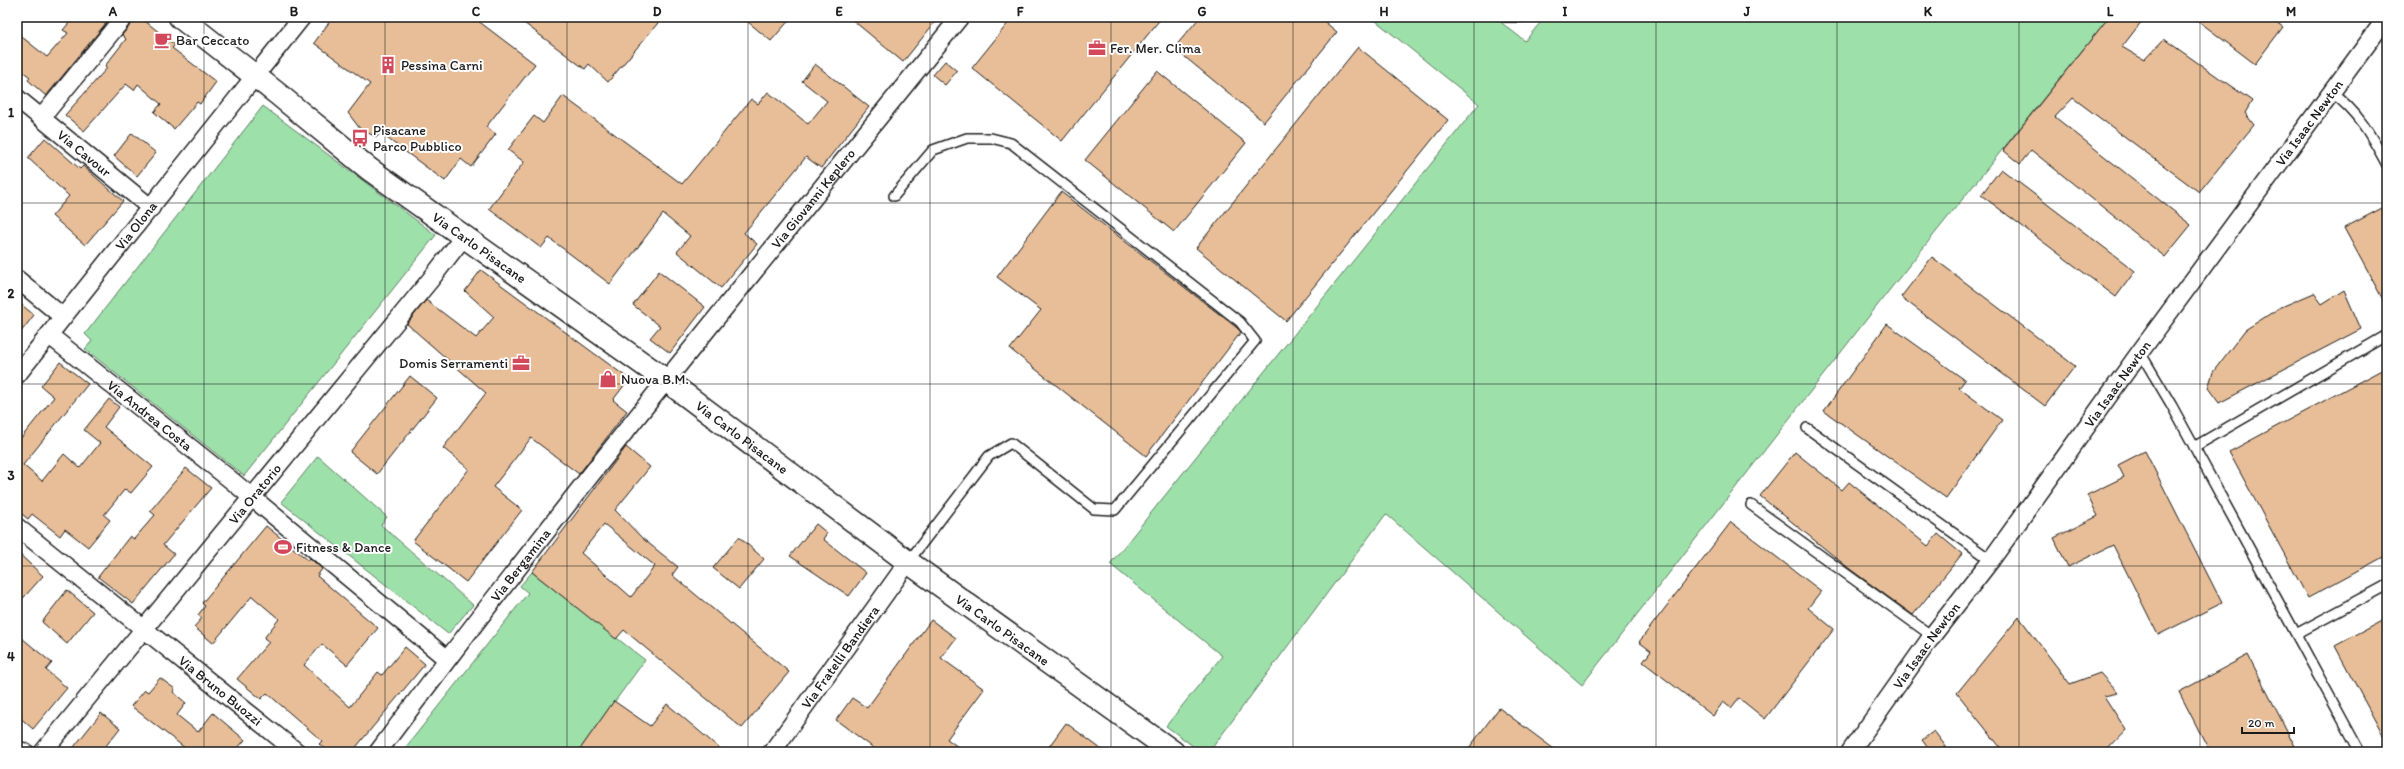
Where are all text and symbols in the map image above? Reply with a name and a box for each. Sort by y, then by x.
text: A [108,4,118,19]
text: B [290,4,299,19]
text: C [472,4,481,19]
text: D [653,4,662,19]
text: E [835,4,843,19]
text: F [1017,4,1024,19]
text: G [1198,4,1207,19]
text: H [1380,4,1389,19]
text: I [1563,4,1568,19]
text: J [1743,4,1751,19]
text: K [1924,4,1933,19]
text: L [2107,4,2114,19]
text: M [2286,4,2296,19]
cafe icon: Bar Ceccato [153,30,173,50]
place label: Bar Ceccato [176,32,249,49]
office icon: Fer. Mer. Clima [1087,38,1107,58]
place label: Fer. Mer. Clima [1110,40,1202,57]
building icon: Pessina Carni [378,55,398,75]
place label: Pessina Carni [401,57,483,74]
street label: Via Isaac Newton [2272,76,2347,169]
text: 1 [8,105,14,120]
place label: Pisacane Parco Pubblico [373,122,462,155]
street label: Via Cavour [54,126,115,181]
bus stop icon: Pisacane Parco Pubblico [350,128,370,148]
street label: Via Giovanni Keplero [767,145,859,252]
street label: Via Olona [111,197,161,254]
street label: Via Carlo Pisacane [429,208,530,287]
text: 2 [8,286,15,301]
street label: Via Isaac Newton [2080,337,2154,431]
office icon: Domis Serramenti [511,353,531,373]
place label: Domis Serramenti [399,355,508,372]
shop icon: Nuova B.M. [598,369,618,389]
place label: Nuova B.M. [621,371,689,388]
street label: Via Andrea Costa [104,376,196,455]
street label: Via Carlo Pisacane [692,397,792,478]
street label: Via Oratorio [225,460,285,528]
text: 3 [7,468,15,483]
street label: Via Bergamina [487,524,554,605]
sports icon: Fitness & Dance [273,537,293,557]
place label: Fitness & Dance [296,539,392,556]
street label: Via Carlo Pisacane [952,590,1053,669]
street label: Via Isaac Newton [1889,598,1964,692]
street label: Via Fratelli Bandiera [797,601,883,712]
text: 4 [7,649,15,664]
street label: Via Bruno Buozzi [175,652,266,729]
scale bar [2242,709,2294,735]
text: 20 m [2248,716,2275,730]

